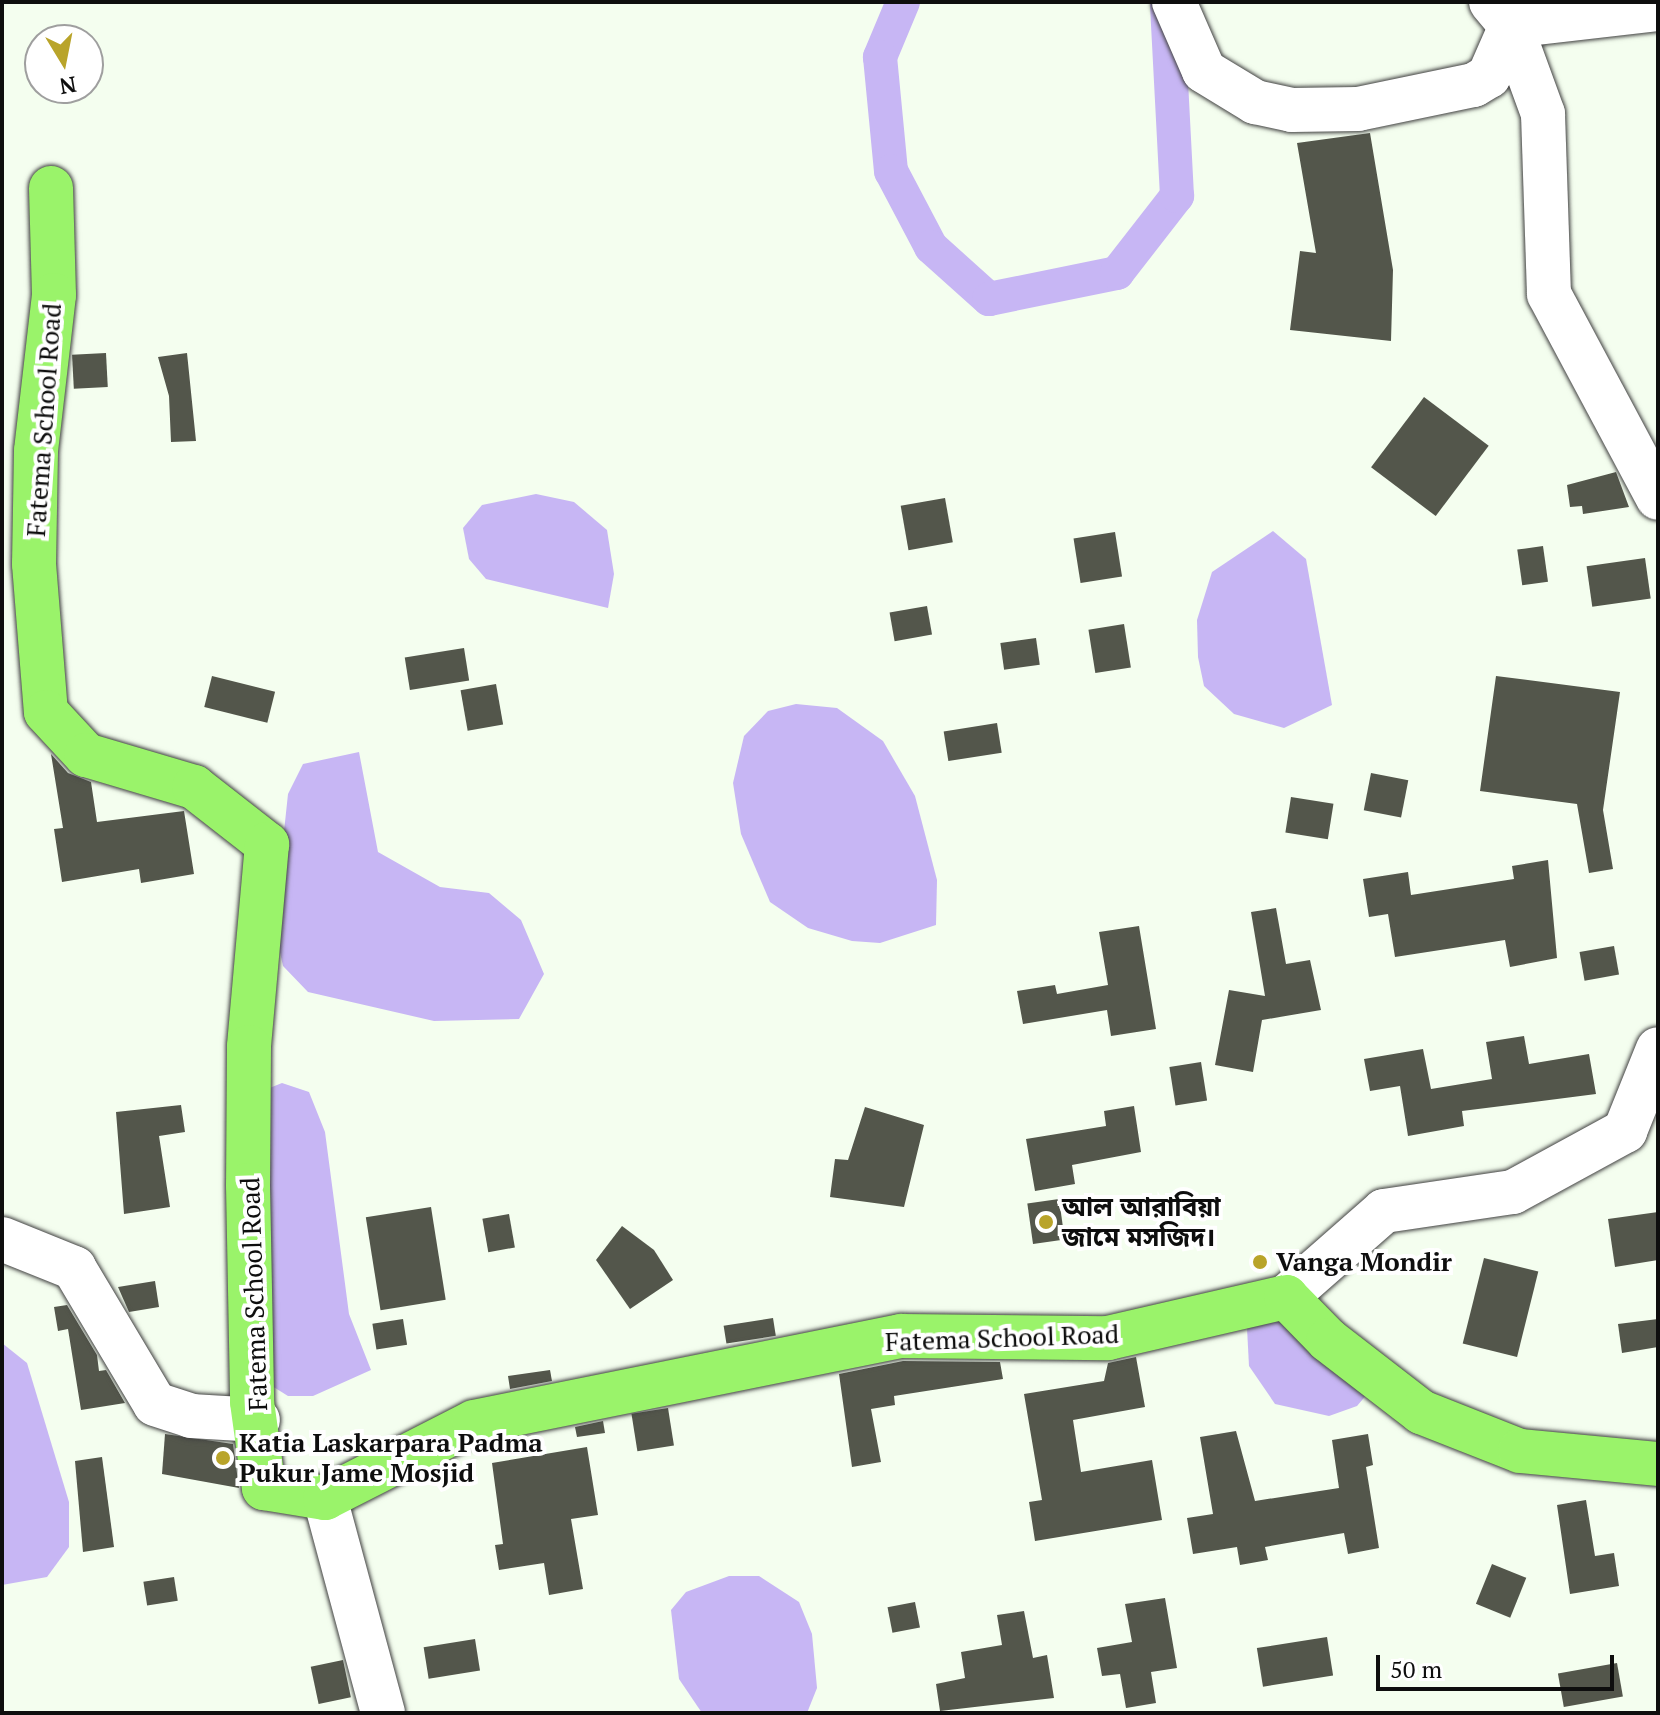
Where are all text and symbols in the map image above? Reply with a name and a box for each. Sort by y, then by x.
north arrow [24,24,104,104]
text: N [57,70,79,102]
street label: Fatema School Road [20,302,68,538]
street label: Fatema School Road [234,1176,274,1412]
place label: আল আরাবিয়া জামে মসজিদ। [1062,1191,1221,1252]
marker: আল আরাবিয়া জামে মসজিদ। [1037,1213,1055,1231]
place label: Vanga Mondir [1276,1246,1452,1278]
marker: Vanga Mondir [1251,1253,1269,1271]
street label: Fatema School Road [884,1318,1120,1358]
place label: Katia Laskarpara Padma Pukur Jame Mosjid [239,1427,543,1488]
marker: Katia Laskarpara Padma Pukur Jame Mosjid [214,1449,232,1467]
scale bar [1380,1639,1618,1689]
text: 50 m [1390,1653,1442,1685]

